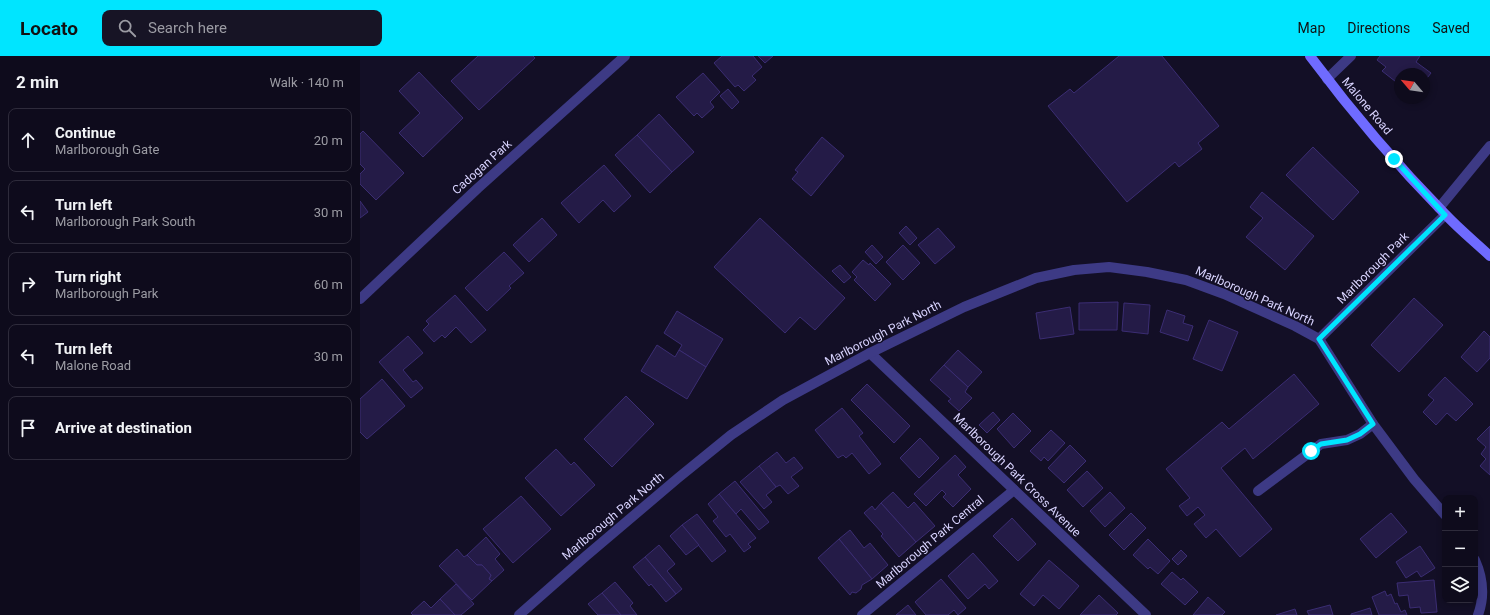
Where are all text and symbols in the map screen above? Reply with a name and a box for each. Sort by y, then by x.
search box [102,10,382,46]
text: Locato [20,17,78,40]
icon: search [116,17,138,39]
text: Search here [148,19,227,37]
text: Map [1298,20,1325,36]
text: Directions [1347,20,1410,36]
text: Saved [1432,20,1470,36]
north arrow [1394,68,1430,104]
text: 2 min [16,72,59,92]
text: Walk · 140 m [269,75,344,90]
street label: Malone Road [1339,75,1395,137]
text: Continue [55,124,116,142]
icon: ahead [17,129,39,151]
text: 20 m [314,133,343,148]
street label: Cadogan Park [449,136,515,197]
text: Marlborough Gate [55,142,159,157]
route end [1385,150,1403,168]
text: Turn left [55,196,112,214]
icon: left [17,201,39,223]
text: 30 m [314,205,343,220]
text: Marlborough Park South [55,214,195,229]
street label: Marlborough Park [1334,229,1412,307]
street label: Marlborough Park North [1193,263,1317,329]
text: Turn right [55,268,121,286]
icon: right [17,273,39,295]
text: 60 m [314,277,343,292]
text: Marlborough Park [55,286,158,301]
street label: Marlborough Park North [822,298,944,368]
text: Turn left [55,340,112,358]
icon: left [17,345,39,367]
text: 30 m [314,349,343,364]
text: Malone Road [55,358,131,373]
street label: Marlborough Park Cross Avenue [950,410,1084,540]
icon: arrive [17,417,39,439]
text: Arrive at destination [55,419,192,437]
route start [1302,442,1320,460]
street label: Marlborough Park North [559,469,667,563]
street label: Marlborough Park Central [873,493,987,591]
map controls [1442,495,1478,603]
button: + [1442,495,1478,531]
button: − [1442,531,1478,567]
button: layers [1442,567,1478,603]

